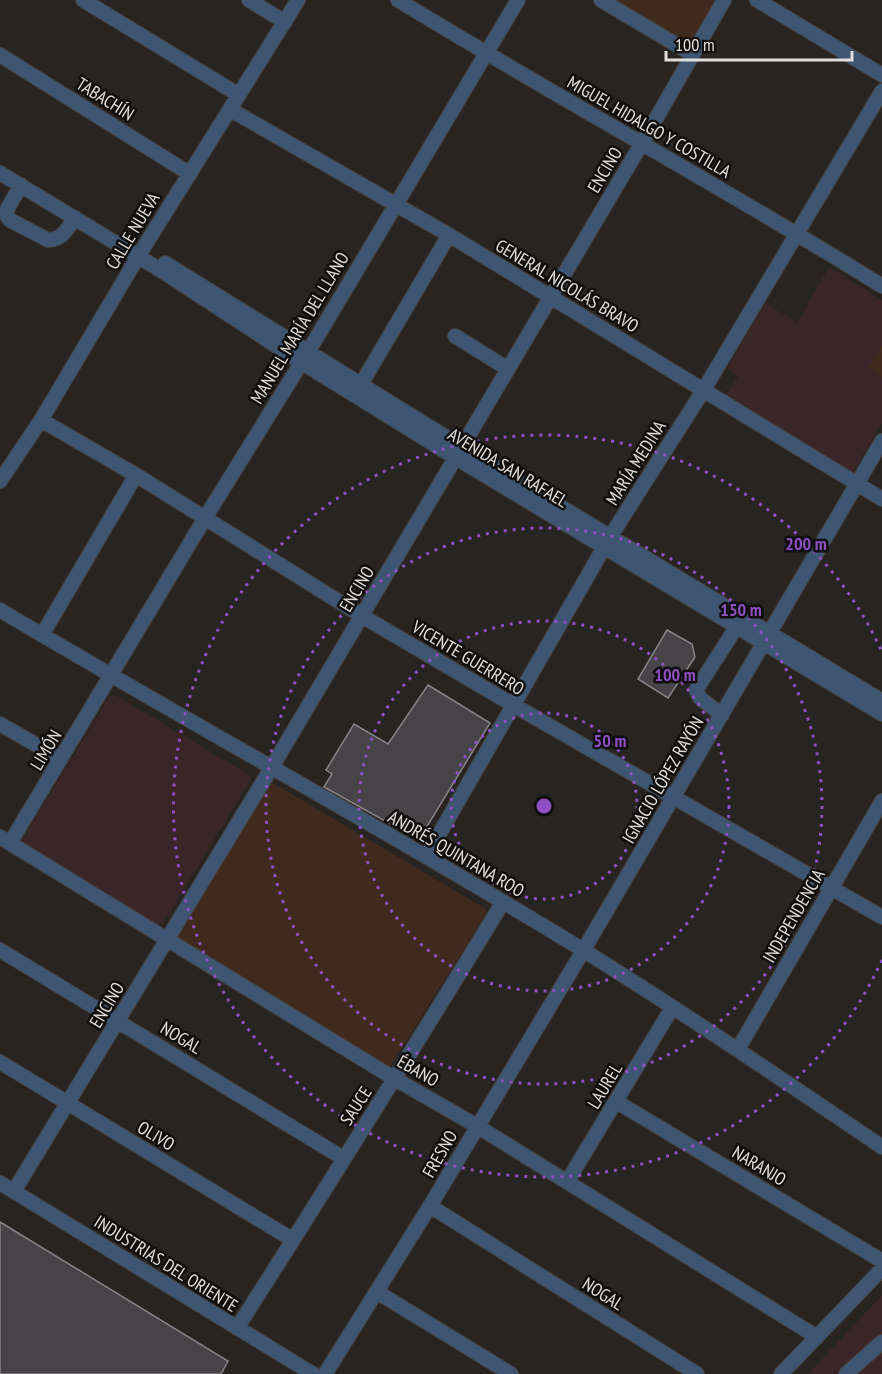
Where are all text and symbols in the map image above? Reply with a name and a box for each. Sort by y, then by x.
scale bar [666,24,852,62]
text: 100 m [675,33,715,56]
street label: MIGUEL HIDALGO Y COSTILLA [563,70,736,183]
street label: TABACHÍN [72,72,138,125]
street label: ENCINO [582,143,627,197]
street label: CALLE NUEVA [101,188,165,273]
street label: GENERAL NICOLÁS BRAVO [492,234,643,337]
street label: MANUEL MARÍA DEL LLANO [245,248,354,408]
street label: MARÍA MEDINA [600,416,671,509]
street label: AVENIDA SAN RAFAEL [444,423,573,513]
text: 200 m [785,532,827,555]
street label: ENCINO [334,562,379,616]
text: 150 m [720,598,762,621]
street label: VICENTE GUERRERO [407,615,529,700]
text: 100 m [654,663,696,686]
street label: IGNACIO LÓPEZ RAYÓN [617,712,708,847]
street label: LIMÓN [25,726,66,774]
text: 50 m [594,729,626,752]
centre of rings [534,796,554,816]
street label: ANDRÉS QUINTANA ROO [384,805,529,902]
street label: INDEPENDENCIA [758,864,830,967]
street label: ENCINO [84,978,129,1032]
street label: NOGAL [156,1016,207,1059]
street label: ÉBANO [393,1050,443,1092]
street label: LAUREL [582,1058,627,1113]
street label: SAUCE [335,1082,377,1129]
street label: OLIVO [133,1116,179,1156]
street label: FRESNO [417,1126,462,1182]
street label: NARANJO [728,1141,790,1191]
street label: INDUSTRIAS DEL ORIENTE [90,1210,242,1317]
street label: NOGAL [578,1272,629,1315]

